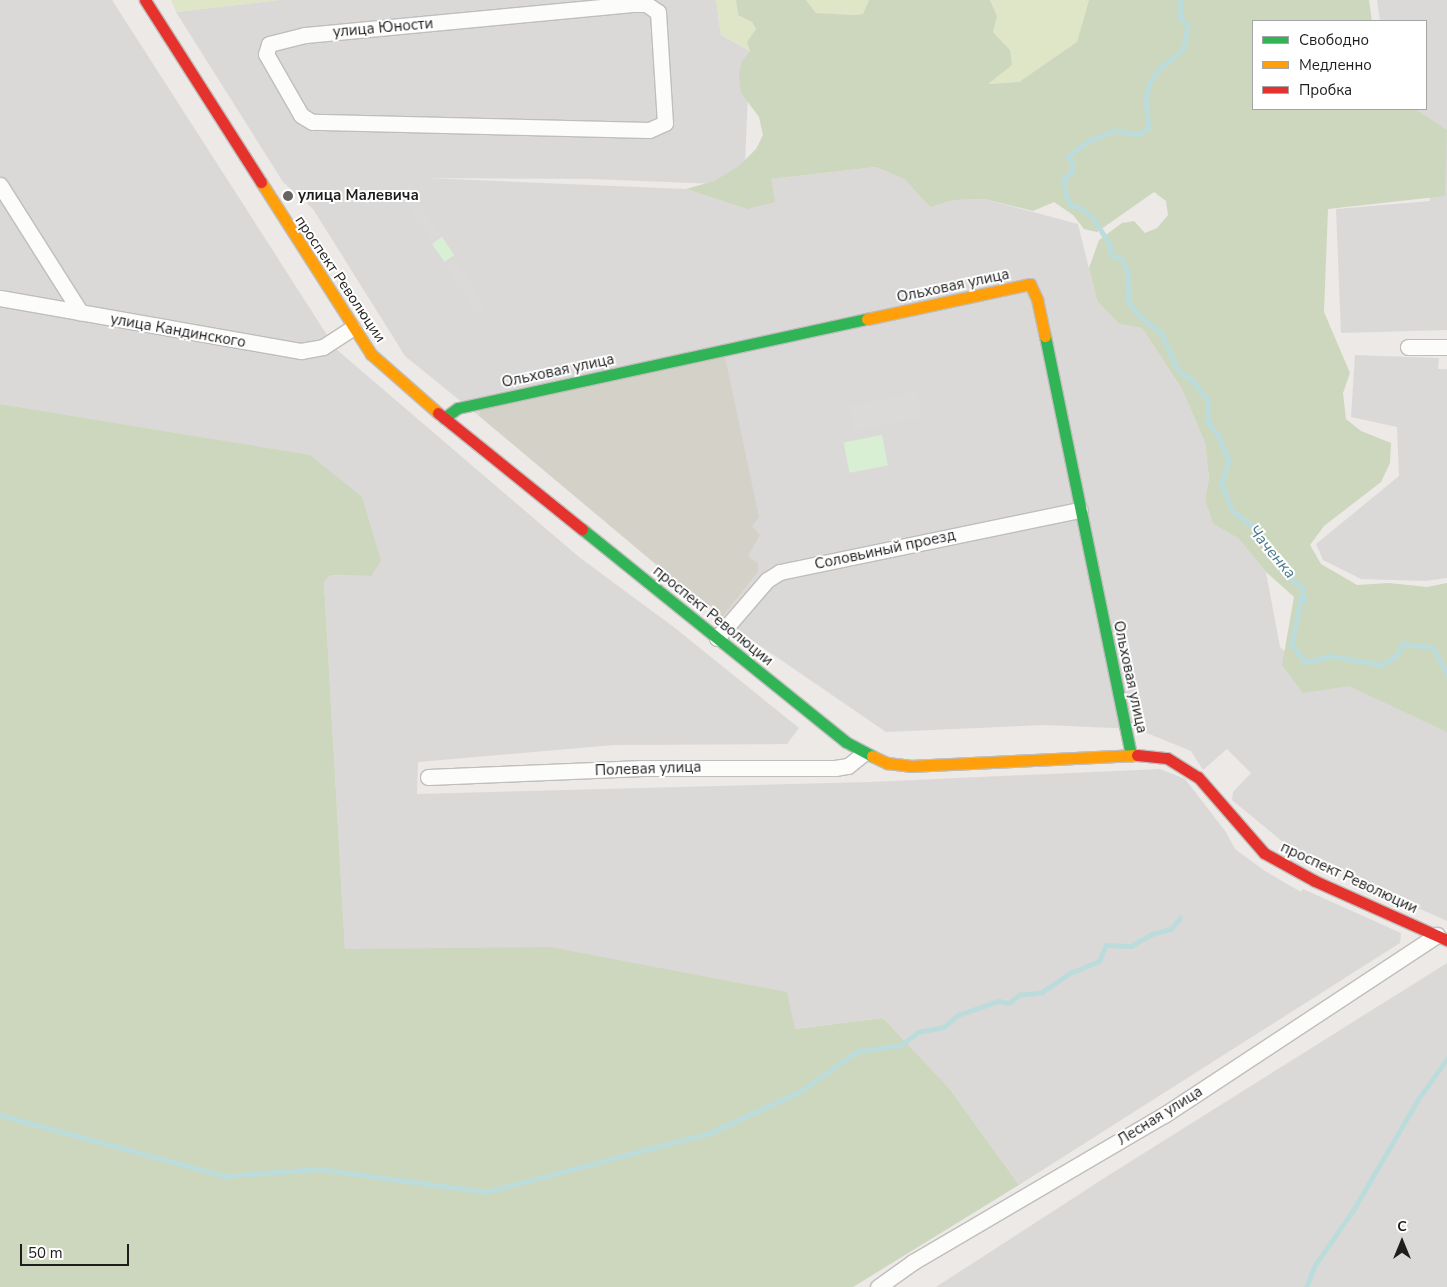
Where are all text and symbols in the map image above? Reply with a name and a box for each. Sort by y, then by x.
street label: улица Юности [332,15,434,41]
legend [1252,20,1427,110]
text: Свободно [1299,30,1369,50]
text: Медленно [1299,55,1372,75]
text: Пробка [1299,80,1352,100]
place label: улица Малевича [298,187,419,205]
marker: улица Малевича [282,190,294,202]
street label: проспект Революции [291,212,389,346]
street label: Ольховая улица [895,265,1011,307]
street label: улица Кандинского [109,310,247,352]
street label: Ольховая улица [500,350,616,392]
water label: Чаченка [1244,522,1300,582]
street label: Соловьиный проезд [813,526,957,574]
street label: проспект Революции [649,562,777,670]
street label: Ольховая улица [1109,619,1151,735]
street label: Полевая улица [594,758,702,780]
street label: проспект Революции [1278,838,1420,918]
street label: Лесная улица [1114,1083,1206,1149]
north arrow [1377,1217,1427,1267]
text: С [1397,1217,1407,1236]
scale bar [22,1234,131,1266]
text: 50 m [28,1243,63,1263]

